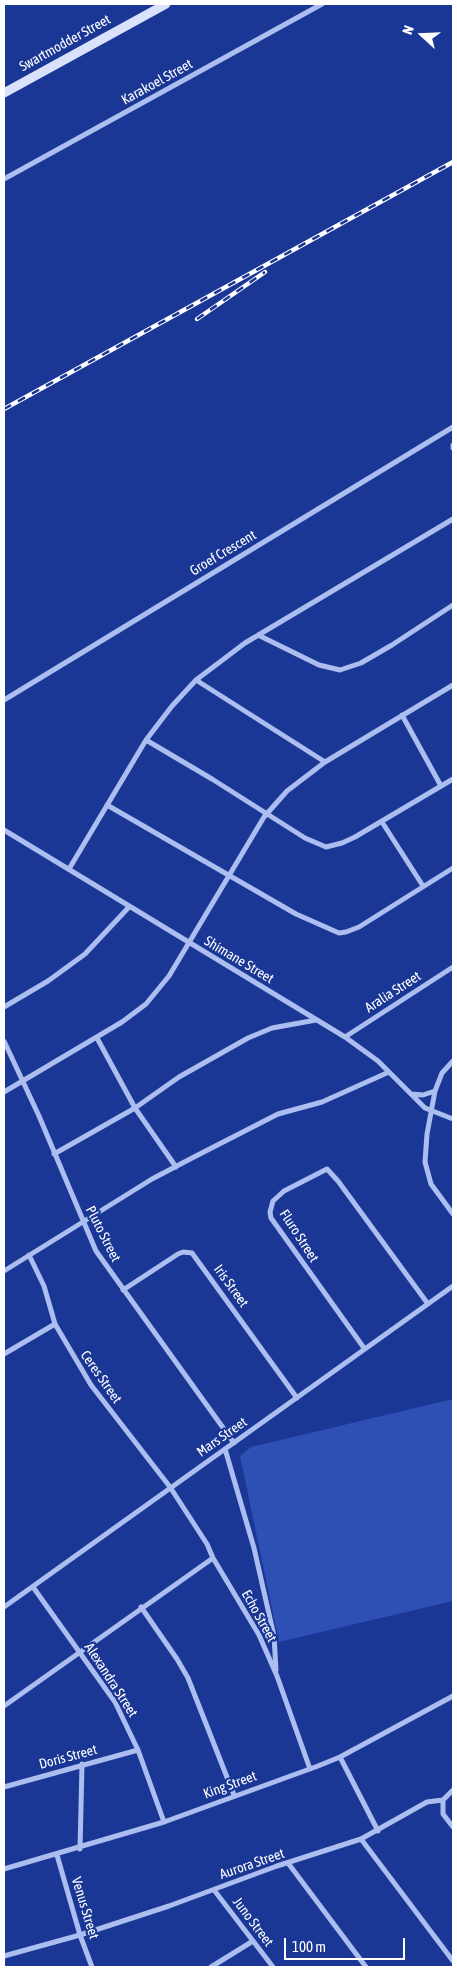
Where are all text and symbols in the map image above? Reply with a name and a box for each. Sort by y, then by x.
north arrow [397,10,447,60]
street label: Swartmodder Street [17,11,113,75]
text: N [399,23,417,36]
street label: Karakoel Street [119,56,195,108]
street label: Groef Crescent [187,527,259,579]
street label: Shimane Street [201,933,277,987]
street label: Aralia Street [362,968,424,1016]
street label: Pluto Street [82,1203,124,1265]
street label: Fluro Street [276,1206,322,1266]
street label: Iris Street [210,1261,252,1311]
street label: Ceres Street [77,1347,125,1407]
street label: Mars Street [194,1414,250,1460]
street label: Echo Street [238,1587,280,1645]
street label: Alexandra Street [81,1640,141,1720]
street label: Doris Street [37,1741,99,1773]
street label: King Street [201,1768,259,1802]
street label: Aurora Street [217,1845,287,1883]
street label: Venus Street [68,1875,102,1941]
street label: Juno Street [229,1894,277,1950]
scale bar [287,1928,408,1960]
text: 100 m [292,1938,326,1955]

